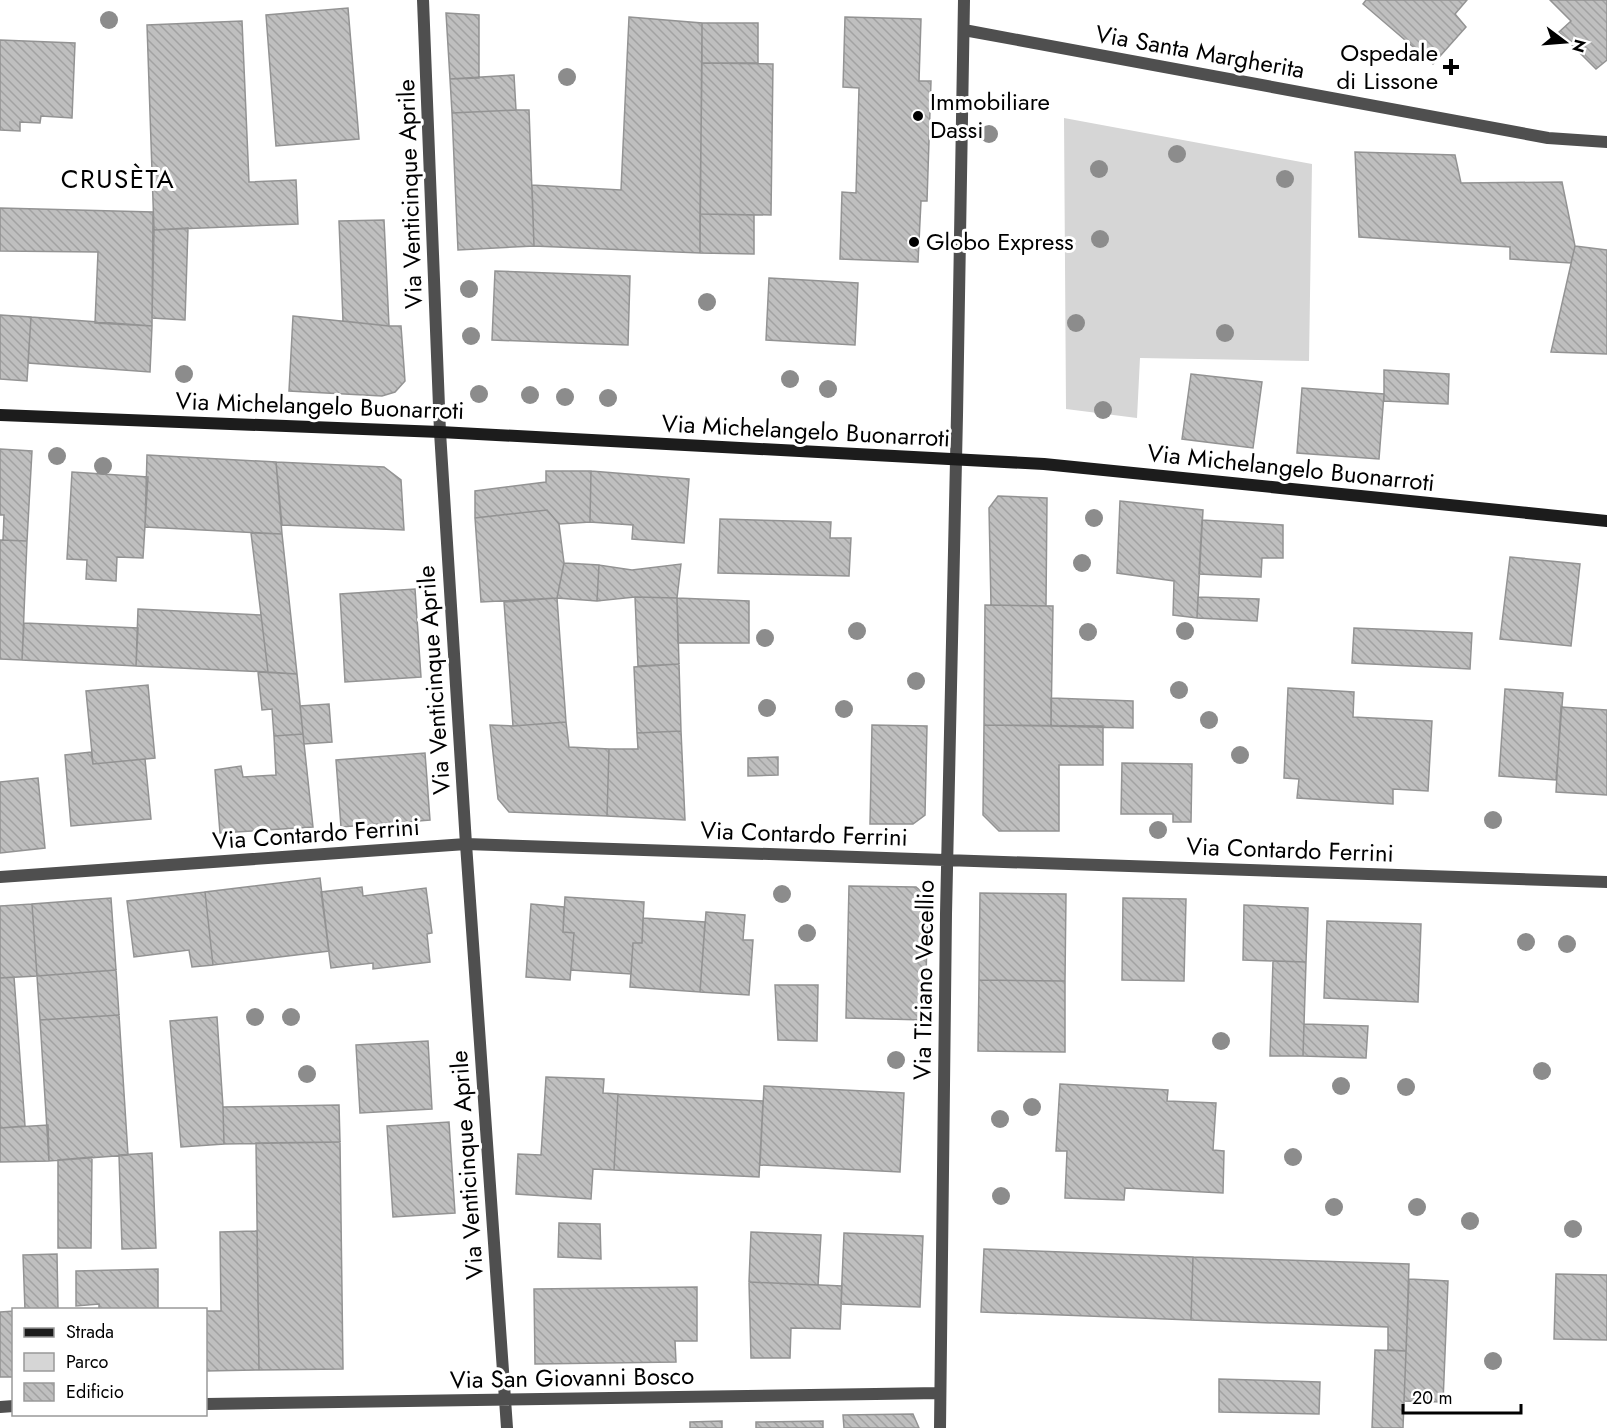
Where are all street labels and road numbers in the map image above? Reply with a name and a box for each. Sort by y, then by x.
street label: Via Santa Margherita [1093,16,1307,87]
street label: Via Venticinque Aprile [388,79,431,309]
street label: Via Michelangelo Buonarroti [175,383,465,428]
street label: Via Michelangelo Buonarroti [661,405,951,456]
street label: Via Michelangelo Buonarroti [1146,435,1437,500]
street label: Via Venticinque Aprile [408,564,459,796]
street label: Via Contardo Ferrini [211,809,421,858]
street label: Via Contardo Ferrini [700,812,908,855]
street label: Via Contardo Ferrini [1186,828,1394,871]
street label: Via Tiziano Vecellio [904,879,943,1081]
street label: Via Venticinque Aprile [441,1049,492,1281]
street label: Via San Giovanni Bosco [450,1358,694,1397]

